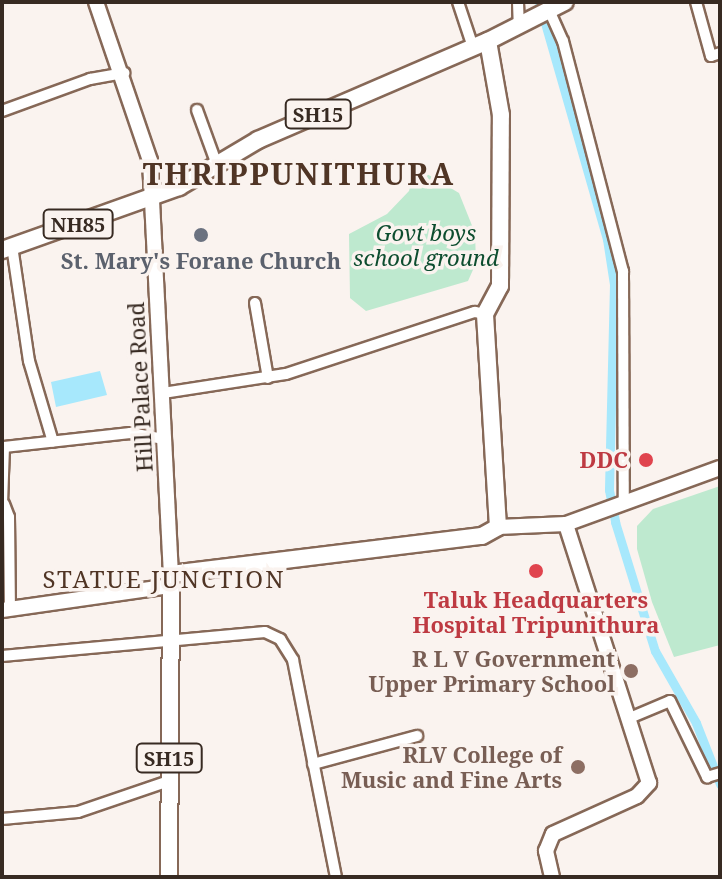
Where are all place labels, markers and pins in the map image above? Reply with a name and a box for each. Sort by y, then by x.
marker: St. Mary's Forane Church [192,226,210,244]
place label: St. Mary's Forane Church [61,248,341,274]
place label: DDC [580,447,628,473]
marker: DDC [635,449,657,471]
marker: Taluk Headquarters Hospital Tripunithura [525,560,547,582]
place label: Taluk Headquarters Hospital Tripunithura [412,586,660,638]
place label: R L V Government Upper Primary School [368,645,615,696]
marker: R L V Government Upper Primary School [622,662,640,680]
place label: RLV College of Music and Fine Arts [341,741,562,792]
marker: RLV College of Music and Fine Arts [569,758,587,776]

